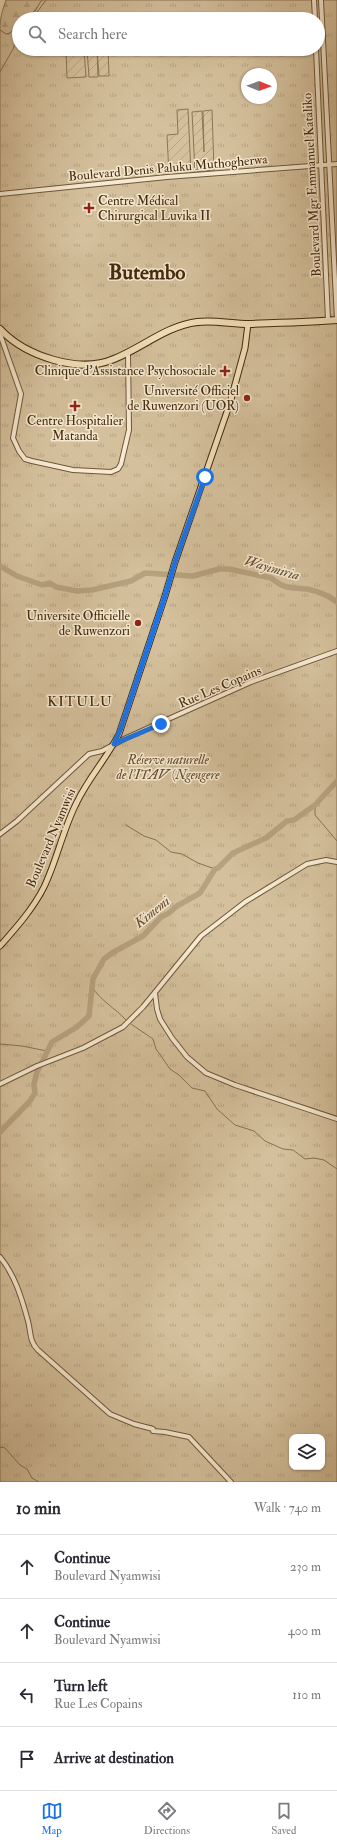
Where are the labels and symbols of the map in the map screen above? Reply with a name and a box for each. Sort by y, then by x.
north arrow [241,68,277,104]
street label: Boulevard Mgr Emmanuel Kataliko [299,93,325,277]
street label: Boulevard Denis Paluku Muthogherwa [68,151,269,185]
place label: Centre Médical Chirurgical Luvika II [98,193,211,224]
marker: Centre Médical Chirurgical Luvika II [83,202,95,214]
district label: Butembo [109,259,185,286]
place label: Clinique d'Assistance Psychosociale [35,363,217,380]
marker: Clinique d'Assistance Psychosociale [219,365,231,377]
place label: Université Officiel de Ruwenzori (UOR) [127,383,240,414]
marker: Université Officiel de Ruwenzori (UOR) [242,393,252,403]
marker: Centre Hospitalier Matanda [69,400,81,412]
place label: Centre Hospitalier Matanda [27,413,123,444]
route start [196,468,214,486]
water label: Wayimiria [242,552,302,584]
place label: Universite Officielle de Ruwenzori [26,608,131,639]
marker: Universite Officielle de Ruwenzori [133,618,143,628]
street label: Rue Les Copains [176,662,265,713]
district label: KITULU [47,693,113,710]
route end [152,715,170,733]
park label: Réserve naturelle de l'ITAV (Ngengere [115,752,220,783]
street label: Boulevard Nyamwisi [23,785,80,891]
water label: Kimemi [130,892,173,932]

